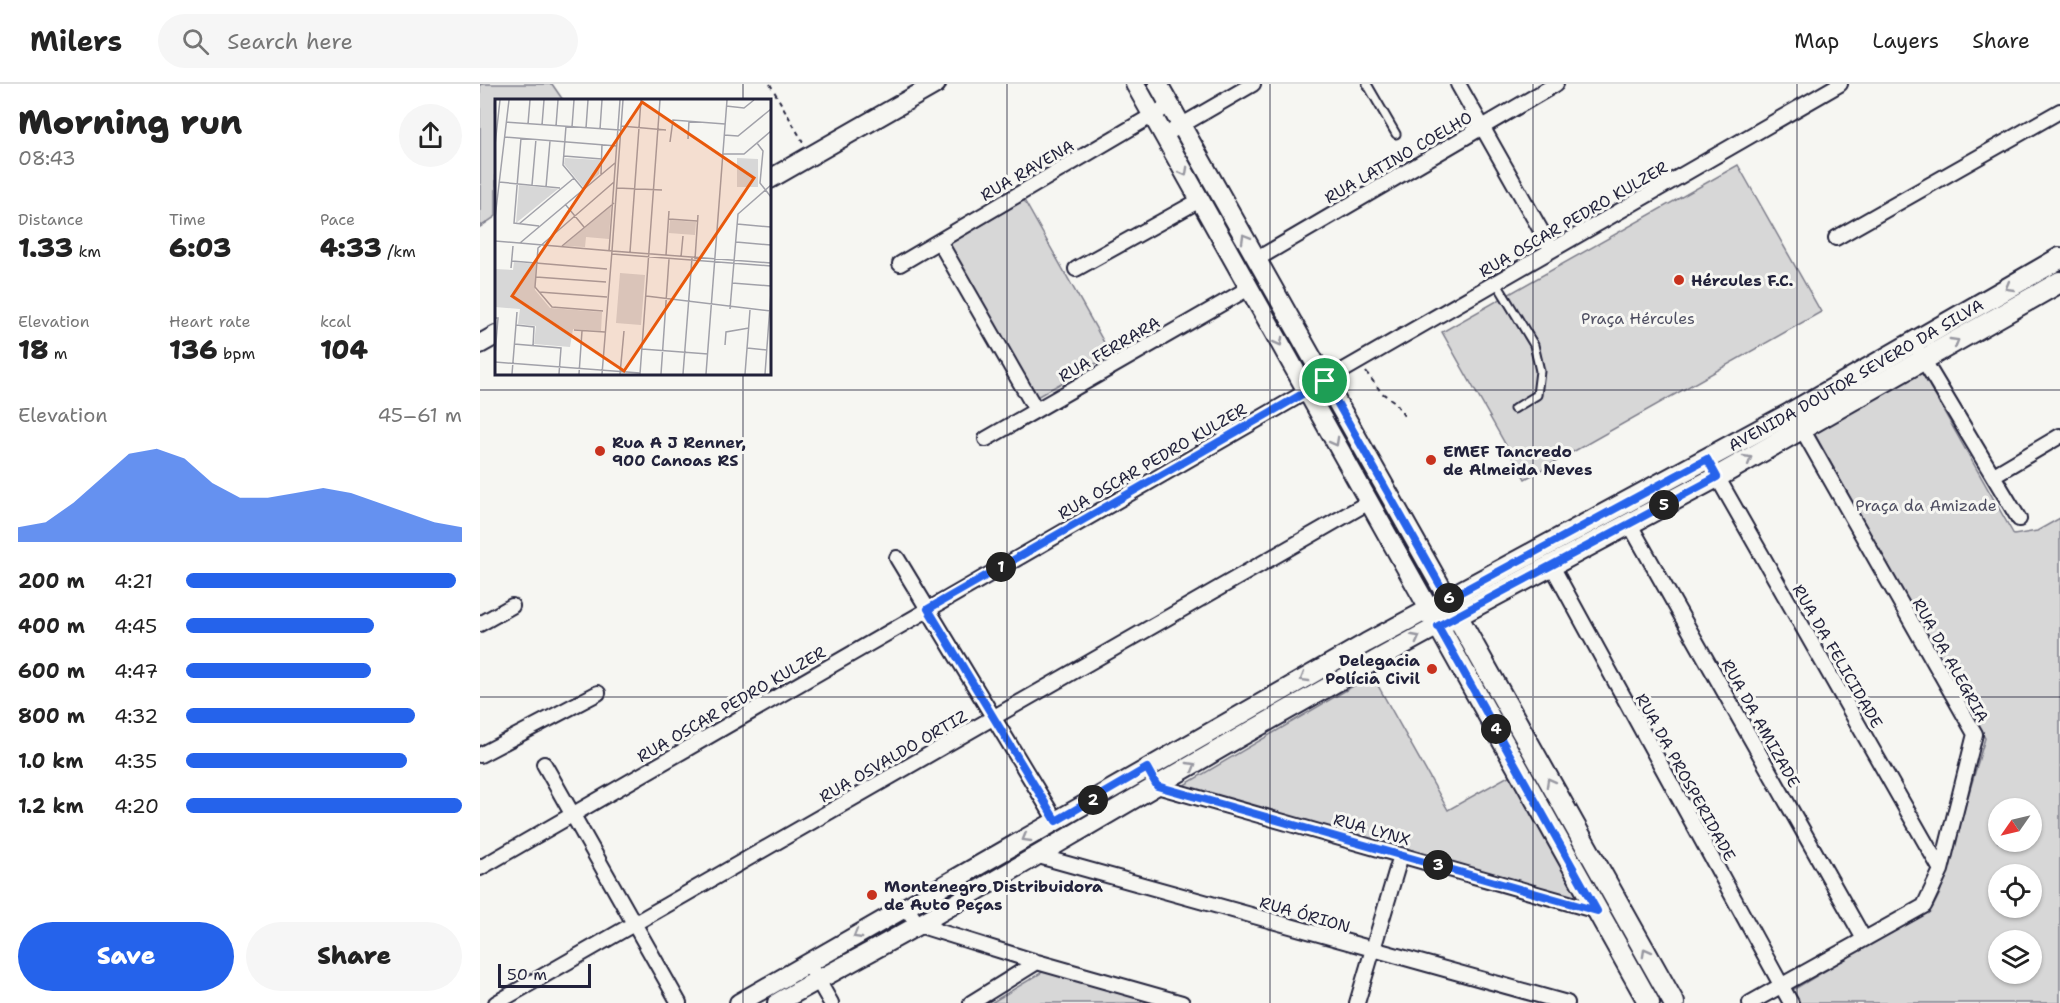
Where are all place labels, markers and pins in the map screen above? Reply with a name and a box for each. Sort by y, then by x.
place label: Hércules F.C. [1691,270,1794,291]
marker: Hércules F.C. [1672,273,1686,287]
pin [1299,355,1350,406]
place label: Rua A J Renner, 900 Canoas RS [612,432,746,471]
place label: EMEF Tancredo de Almeida Neves [1443,441,1592,480]
marker: Rua A J Renner, 900 Canoas RS [593,444,607,458]
marker: EMEF Tancredo de Almeida Neves [1424,453,1438,467]
pin: 5 [1649,490,1679,520]
pin: 1 [986,552,1016,582]
pin: 6 [1434,583,1464,613]
place label: Delegacia Polícia Civil [1325,650,1420,689]
marker: Delegacia Polícia Civil [1425,662,1439,676]
pin: 4 [1481,714,1511,744]
pin: 2 [1078,785,1108,815]
pin: 3 [1423,850,1453,880]
place label: Montenegro Distribuidora de Auto Peças [884,876,1103,915]
marker: Montenegro Distribuidora de Auto Peças [865,888,879,902]

